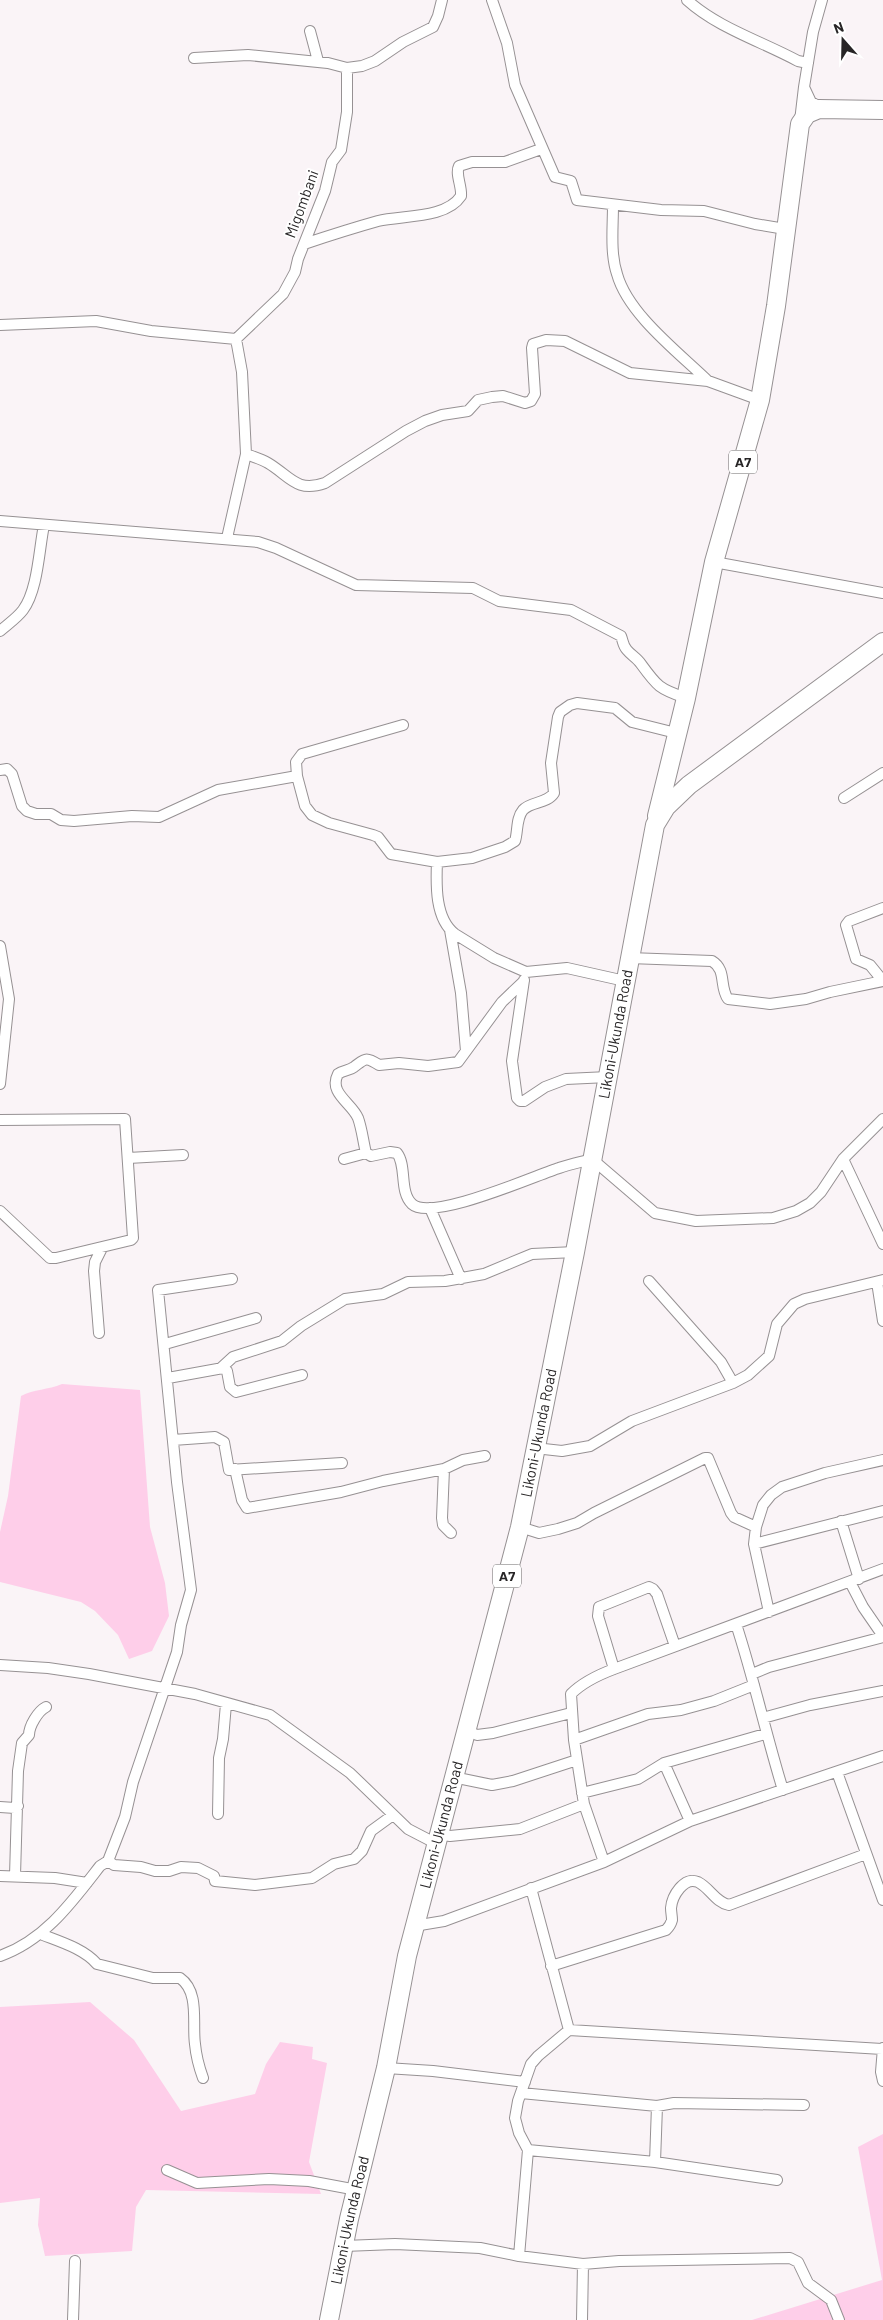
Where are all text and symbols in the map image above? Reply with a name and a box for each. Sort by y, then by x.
north arrow [818,15,868,65]
text: N [831,18,846,37]
street label: Migombani [280,167,322,240]
road number: A7 [729,451,757,474]
street label: Likoni-Ukunda Road [594,968,636,1100]
street label: Likoni-Ukunda Road [516,1367,560,1499]
road number: A7 [493,1564,521,1588]
street label: Likoni-Ukunda Road [415,1759,466,1890]
street label: Likoni-Ukunda Road [326,2154,372,2286]

